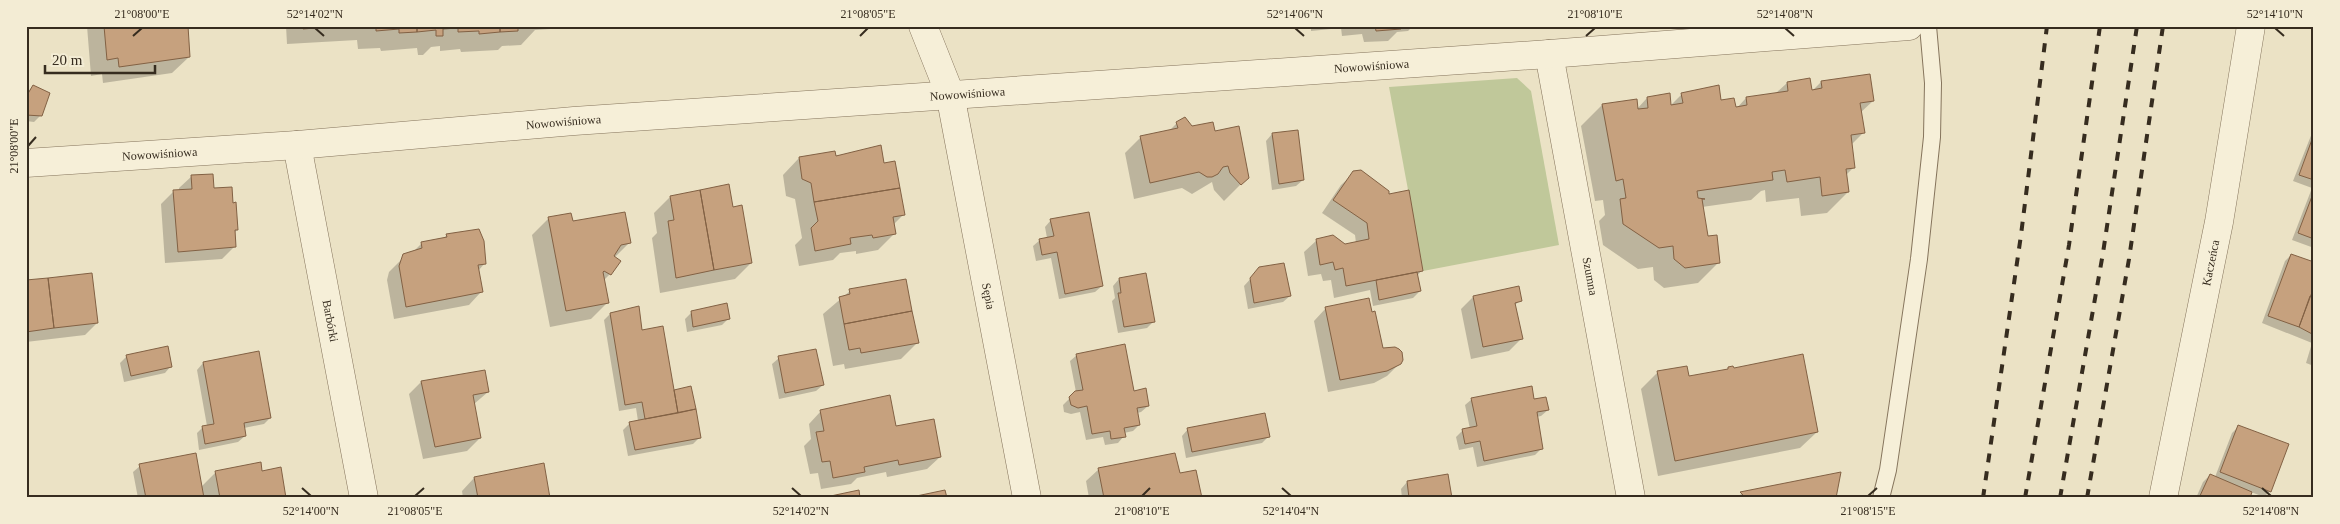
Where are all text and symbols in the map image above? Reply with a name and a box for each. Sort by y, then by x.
text: 21°08'00"E [114,7,170,21]
text: 52°14'02"N [287,7,344,21]
text: 21°08'05"E [840,7,896,21]
text: 52°14'06"N [1267,7,1324,21]
text: 21°08'10"E [1567,7,1623,21]
text: 52°14'08"N [1757,7,1814,21]
text: 52°14'10"N [2247,7,2304,21]
scale bar [45,42,155,74]
text: 20 m [52,52,83,68]
street label: Nowowiśniowa [1333,57,1410,76]
street label: Nowowiśniowa [929,84,1006,104]
street label: Nowowiśniowa [525,112,602,132]
text: 21°08'00"E [7,118,21,174]
street label: Nowowiśniowa [122,145,198,164]
street label: Kaczeńca [2199,238,2222,287]
street label: Szumna [1580,256,1601,297]
street label: Sępia [979,282,998,311]
street label: Barbórki [320,299,341,344]
text: 52°14'00"N [283,504,340,518]
text: 21°08'05"E [387,504,443,518]
text: 52°14'02"N [773,504,830,518]
text: 21°08'10"E [1114,504,1170,518]
text: 52°14'04"N [1263,504,1320,518]
text: 21°08'15"E [1840,504,1896,518]
text: 52°14'08"N [2243,504,2300,518]

